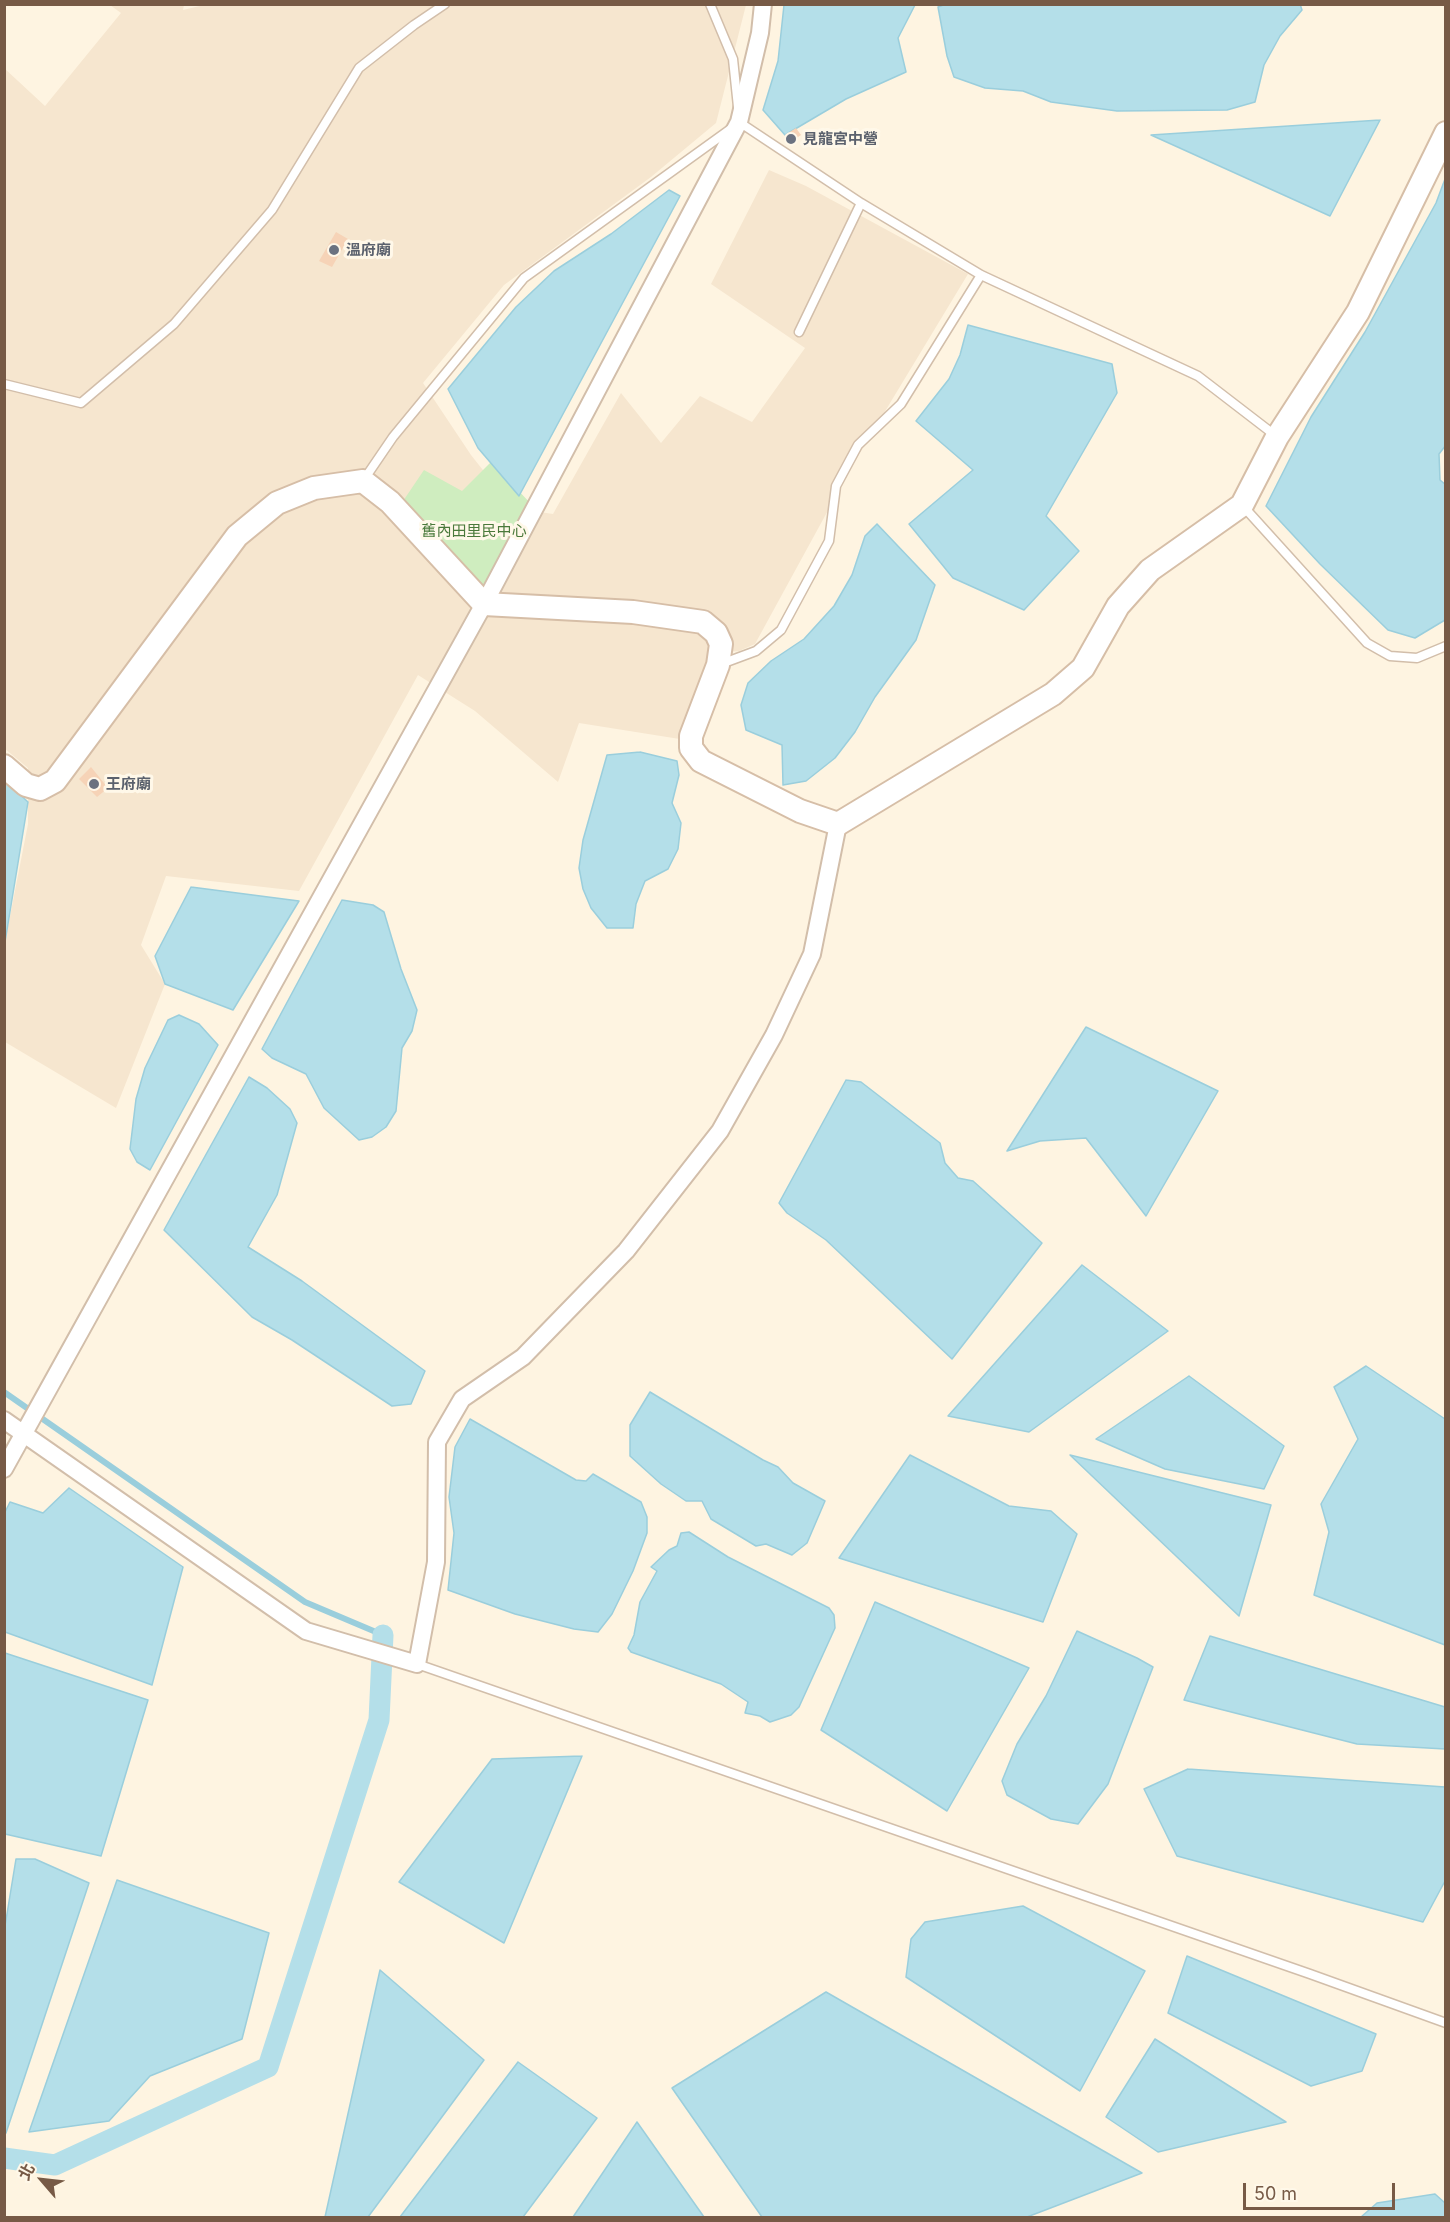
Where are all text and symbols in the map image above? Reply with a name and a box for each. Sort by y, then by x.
place label: 見龍宮中營 [803,130,878,148]
marker: 見龍宮中營 [784,132,798,146]
place label: 溫府廟 [346,241,391,259]
marker: 溫府廟 [327,243,341,257]
park label: 舊內田里民中心 [422,522,526,540]
place label: 王府廟 [106,775,151,793]
marker: 王府廟 [87,777,101,791]
north arrow [12,2150,72,2210]
text: 北 [14,2160,39,2183]
scale bar [1246,2171,1398,2209]
text: 50 m [1254,2183,1297,2204]

